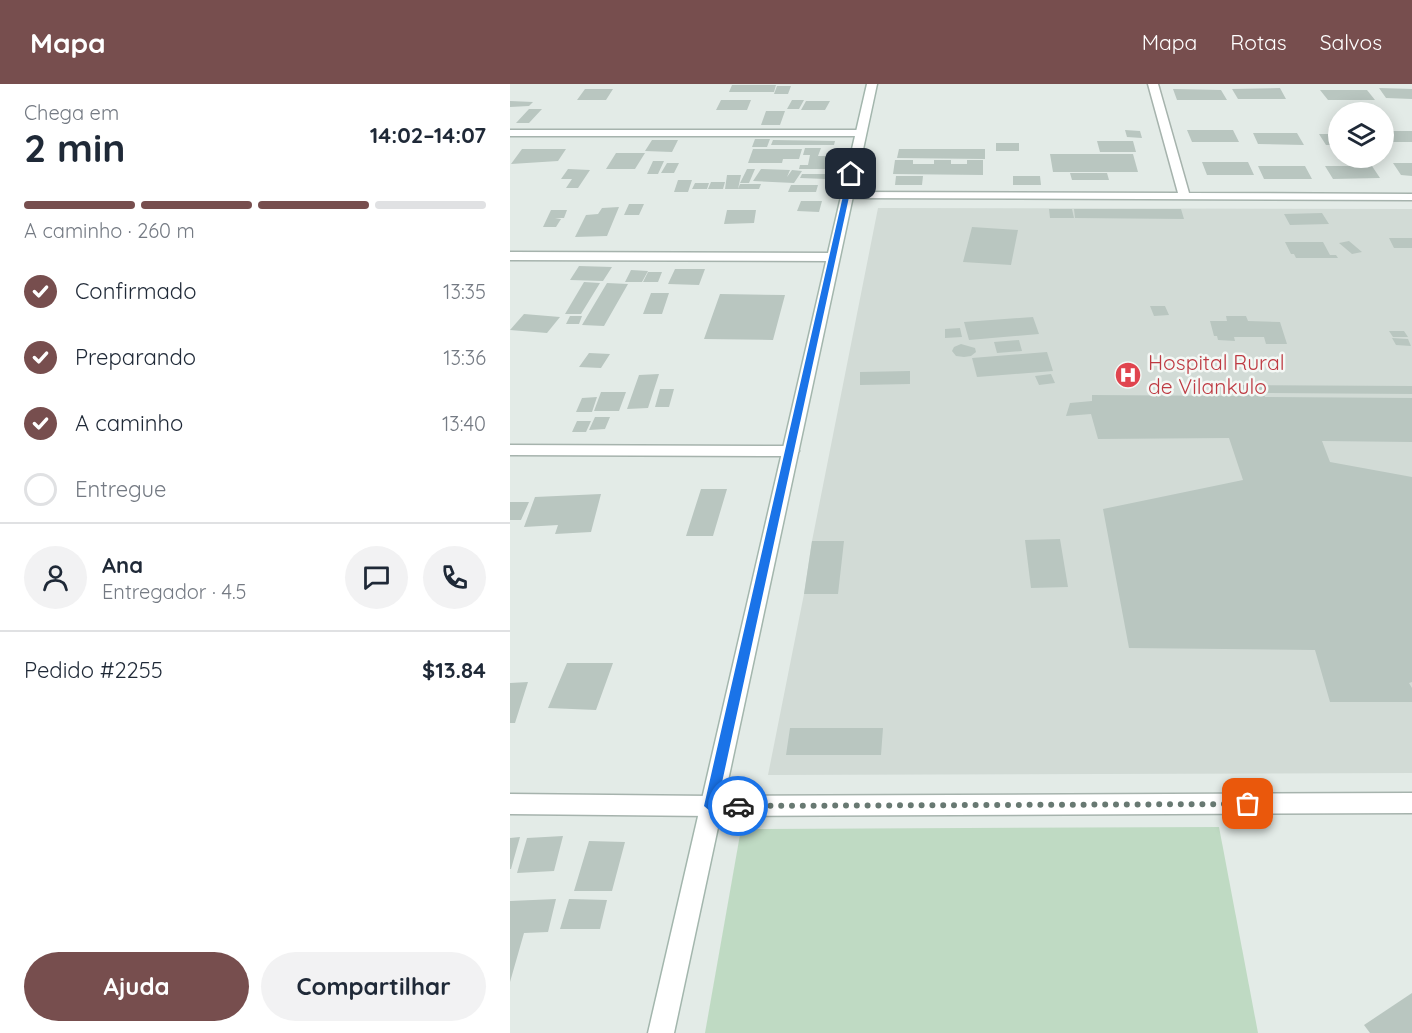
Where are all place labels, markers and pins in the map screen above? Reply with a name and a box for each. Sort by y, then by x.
pin [825,148,876,199]
place label: Hospital Rural de Vilankulo [1148,349,1284,399]
hospital icon: Hospital Rural de Vilankulo [1113,360,1143,390]
pin [1222,778,1273,829]

